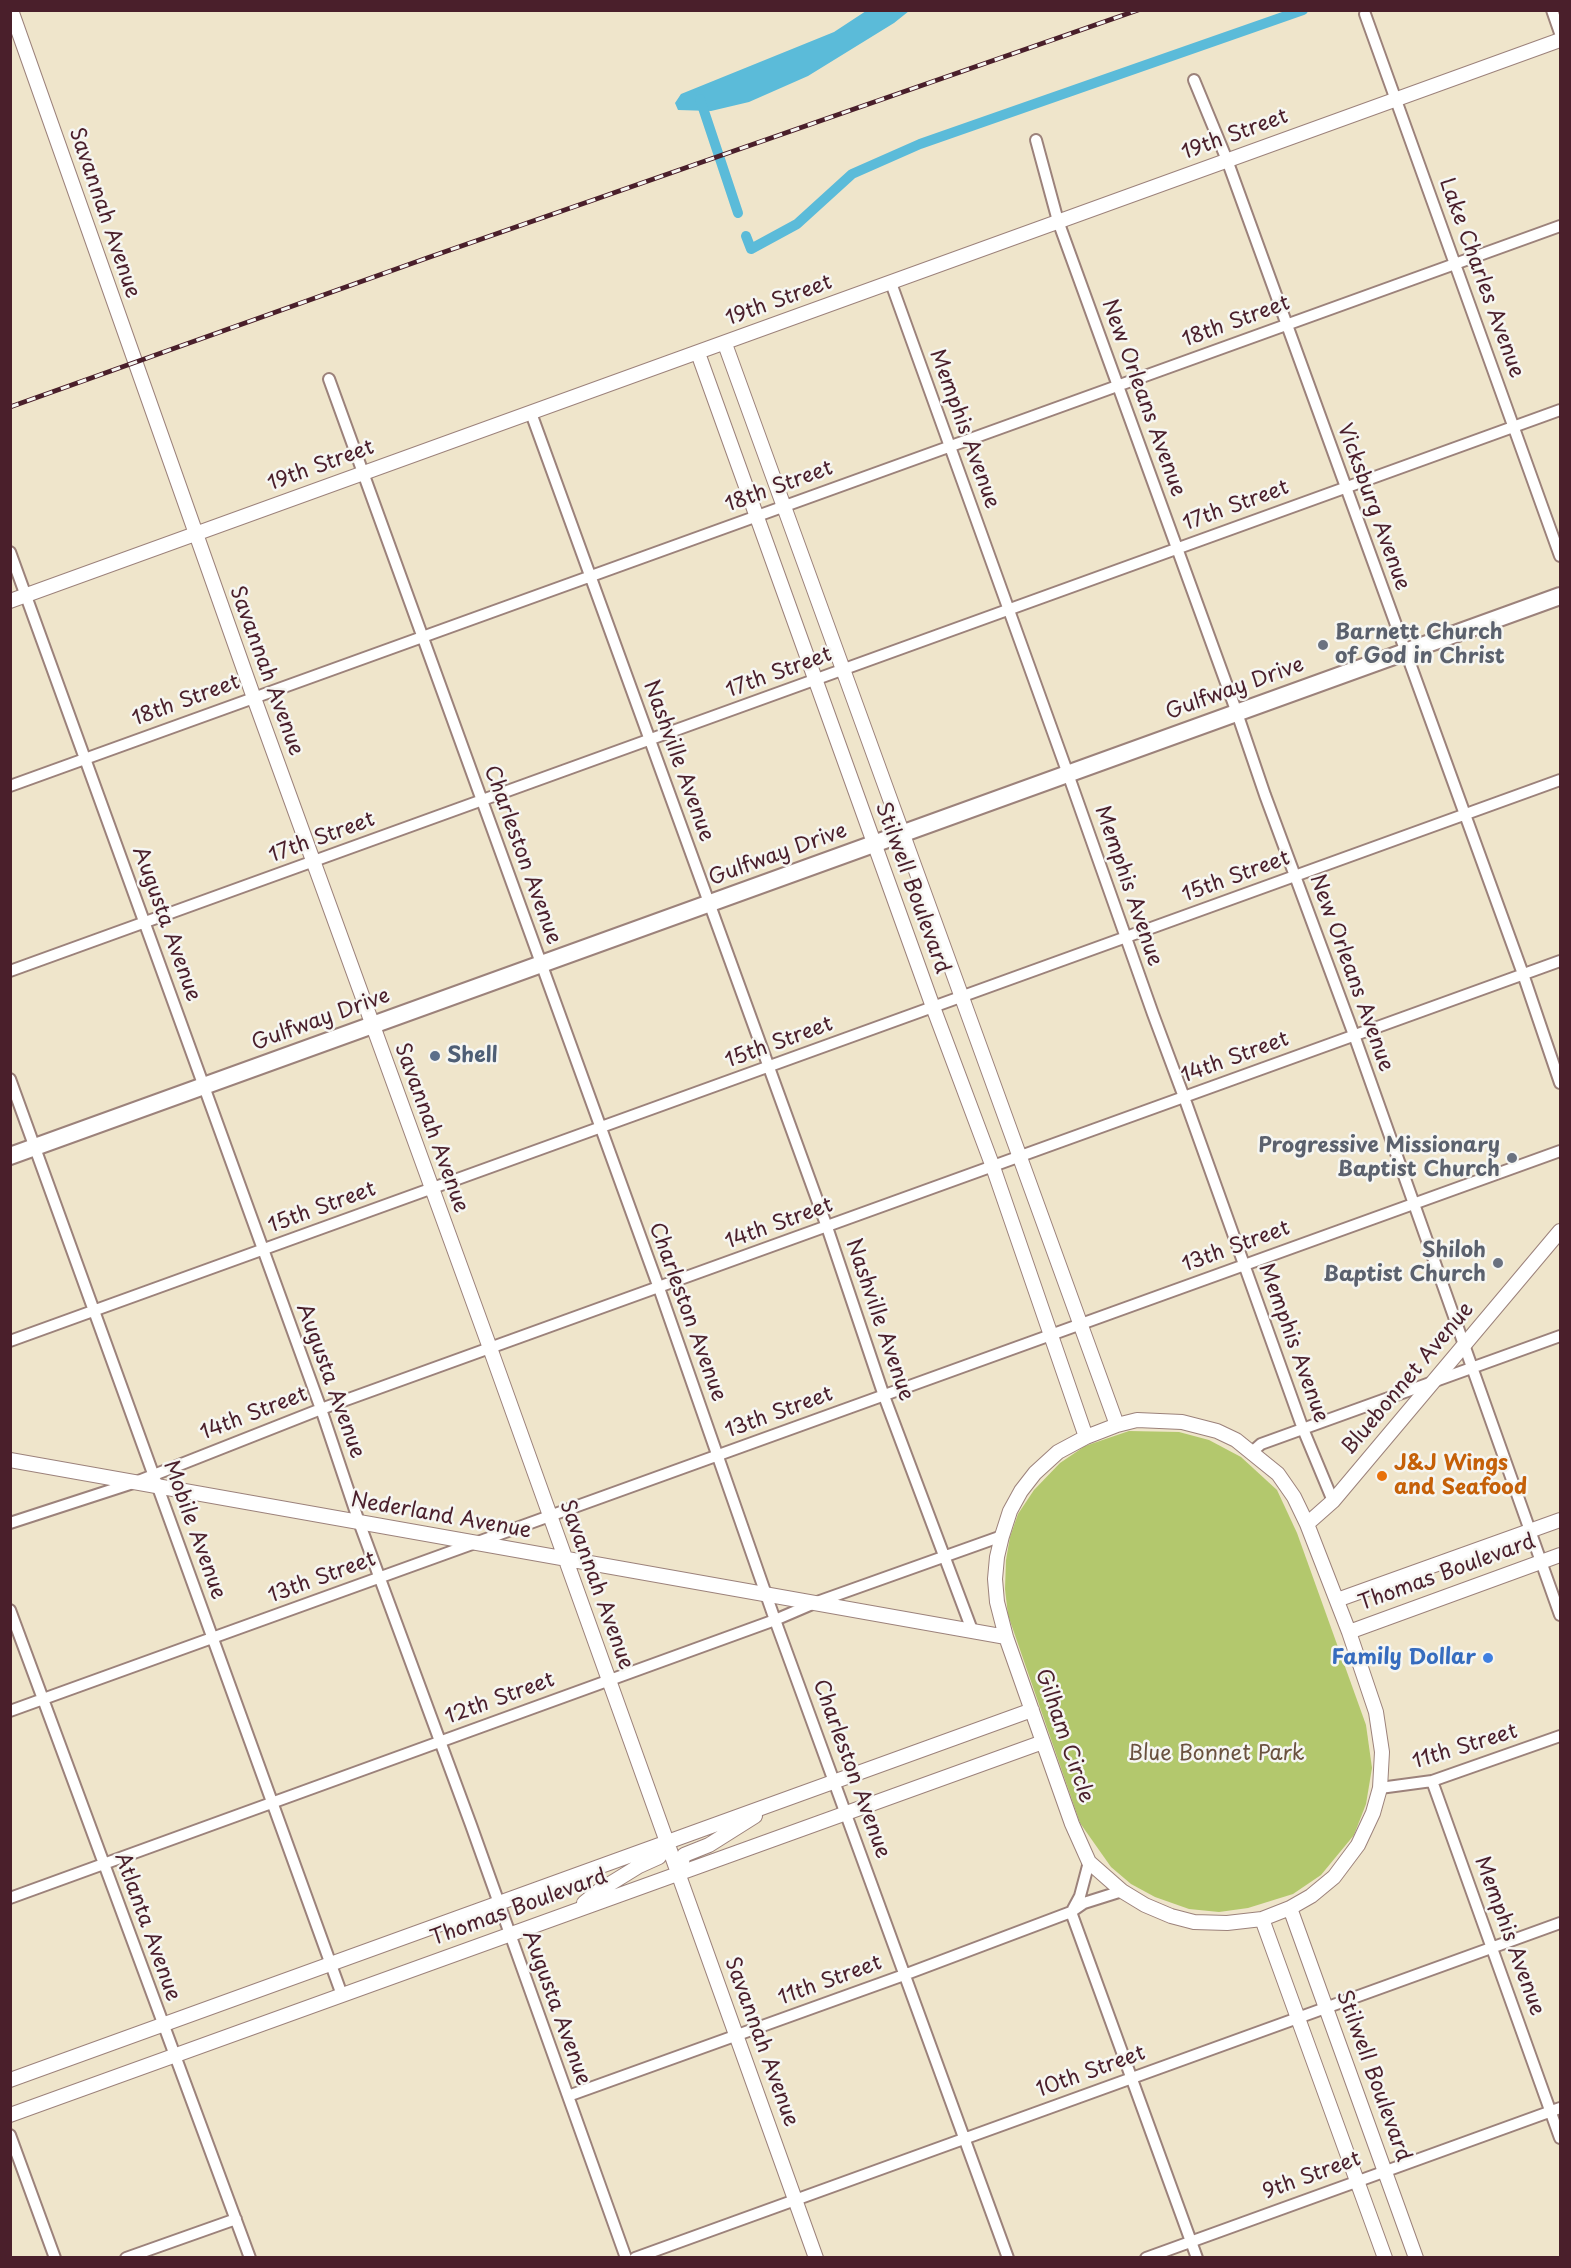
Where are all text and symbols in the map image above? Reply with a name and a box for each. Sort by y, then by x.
street label: 19th Street [1178,104,1292,166]
street label: Savannah Avenue [63,125,145,301]
street label: Lake Charles Avenue [1433,175,1529,381]
street label: 19th Street [722,270,836,332]
street label: 18th Street [1179,291,1293,353]
street label: New Orleans Avenue [1096,296,1190,500]
street label: Memphis Avenue [923,346,1005,512]
street label: Vicksburg Avenue [1331,420,1415,594]
street label: 19th Street [264,435,378,497]
street label: 18th Street [722,456,836,518]
street label: 17th Street [1180,475,1292,537]
street label: Savannah Avenue [224,583,308,759]
place label: Barnett Church of God in Christ [1335,620,1505,670]
marker: Barnett Church of God in Christ [1316,638,1330,652]
street label: 17th Street [723,642,835,704]
street label: Gulfway Drive [1163,652,1307,726]
street label: 18th Street [129,670,243,732]
street label: Nashville Avenue [637,677,719,845]
street label: Charleston Avenue [478,762,566,948]
street label: Stilwell Boulevard [869,799,955,977]
street label: Memphis Avenue [1089,803,1167,969]
street label: 17th Street [266,807,378,869]
street label: Gulfway Drive [706,818,850,892]
street label: Augusta Avenue [126,843,206,1005]
street label: 15th Street [1179,846,1293,908]
street label: New Orleans Avenue [1304,871,1398,1075]
street label: Gulfway Drive [249,983,393,1057]
street label: 15th Street [722,1012,836,1074]
street label: 14th Street [1178,1027,1292,1089]
street label: Savannah Avenue [389,1040,473,1216]
place label: Shell [447,1043,498,1069]
marker: Shell [428,1049,442,1063]
place label: Progressive Missionary Baptist Church [1258,1133,1500,1183]
marker: Progressive Missionary Baptist Church [1505,1151,1519,1165]
street label: 15th Street [265,1177,379,1239]
street label: 14th Street [722,1193,836,1255]
street label: 13th Street [1179,1216,1293,1278]
street label: Charleston Avenue [643,1219,731,1405]
street label: Nashville Avenue [839,1236,919,1404]
place label: Shiloh Baptist Church [1323,1238,1486,1288]
marker: Shiloh Baptist Church [1491,1256,1505,1270]
street label: Memphis Avenue [1252,1260,1334,1426]
street label: Bluebonnet Avenue [1337,1298,1479,1460]
street label: Augusta Avenue [290,1300,370,1462]
street label: 14th Street [197,1382,311,1446]
street label: 13th Street [722,1382,836,1444]
place label: J&J Wings and Seafood [1394,1451,1527,1501]
street label: Mobile Avenue [157,1457,231,1603]
marker: J&J Wings and Seafood [1375,1469,1389,1483]
street label: Nederland Avenue [349,1488,533,1544]
street label: Savannah Avenue [554,1497,638,1673]
street label: Thomas Boulevard [1355,1529,1539,1617]
street label: 13th Street [265,1547,379,1609]
place label: Family Dollar [1331,1645,1476,1671]
marker: Family Dollar [1481,1651,1495,1665]
street label: Gilham Circle [1029,1666,1099,1806]
street label: 12th Street [442,1668,558,1730]
street label: Charleston Avenue [807,1676,895,1862]
street label: 11th Street [1409,1719,1521,1775]
park label: Blue Bonnet Park [1127,1741,1305,1767]
street label: Atlanta Avenue [108,1849,186,2005]
street label: Memphis Avenue [1468,1853,1550,2019]
street label: Thomas Boulevard [427,1864,611,1952]
street label: Augusta Avenue [516,1927,596,2089]
street label: 11th Street [775,1951,885,2011]
street label: Savannah Avenue [719,1954,803,2130]
street label: Stilwell Boulevard [1330,1987,1416,2165]
street label: 10th Street [1033,2041,1149,2103]
street label: 9th Street [1260,2147,1364,2205]

